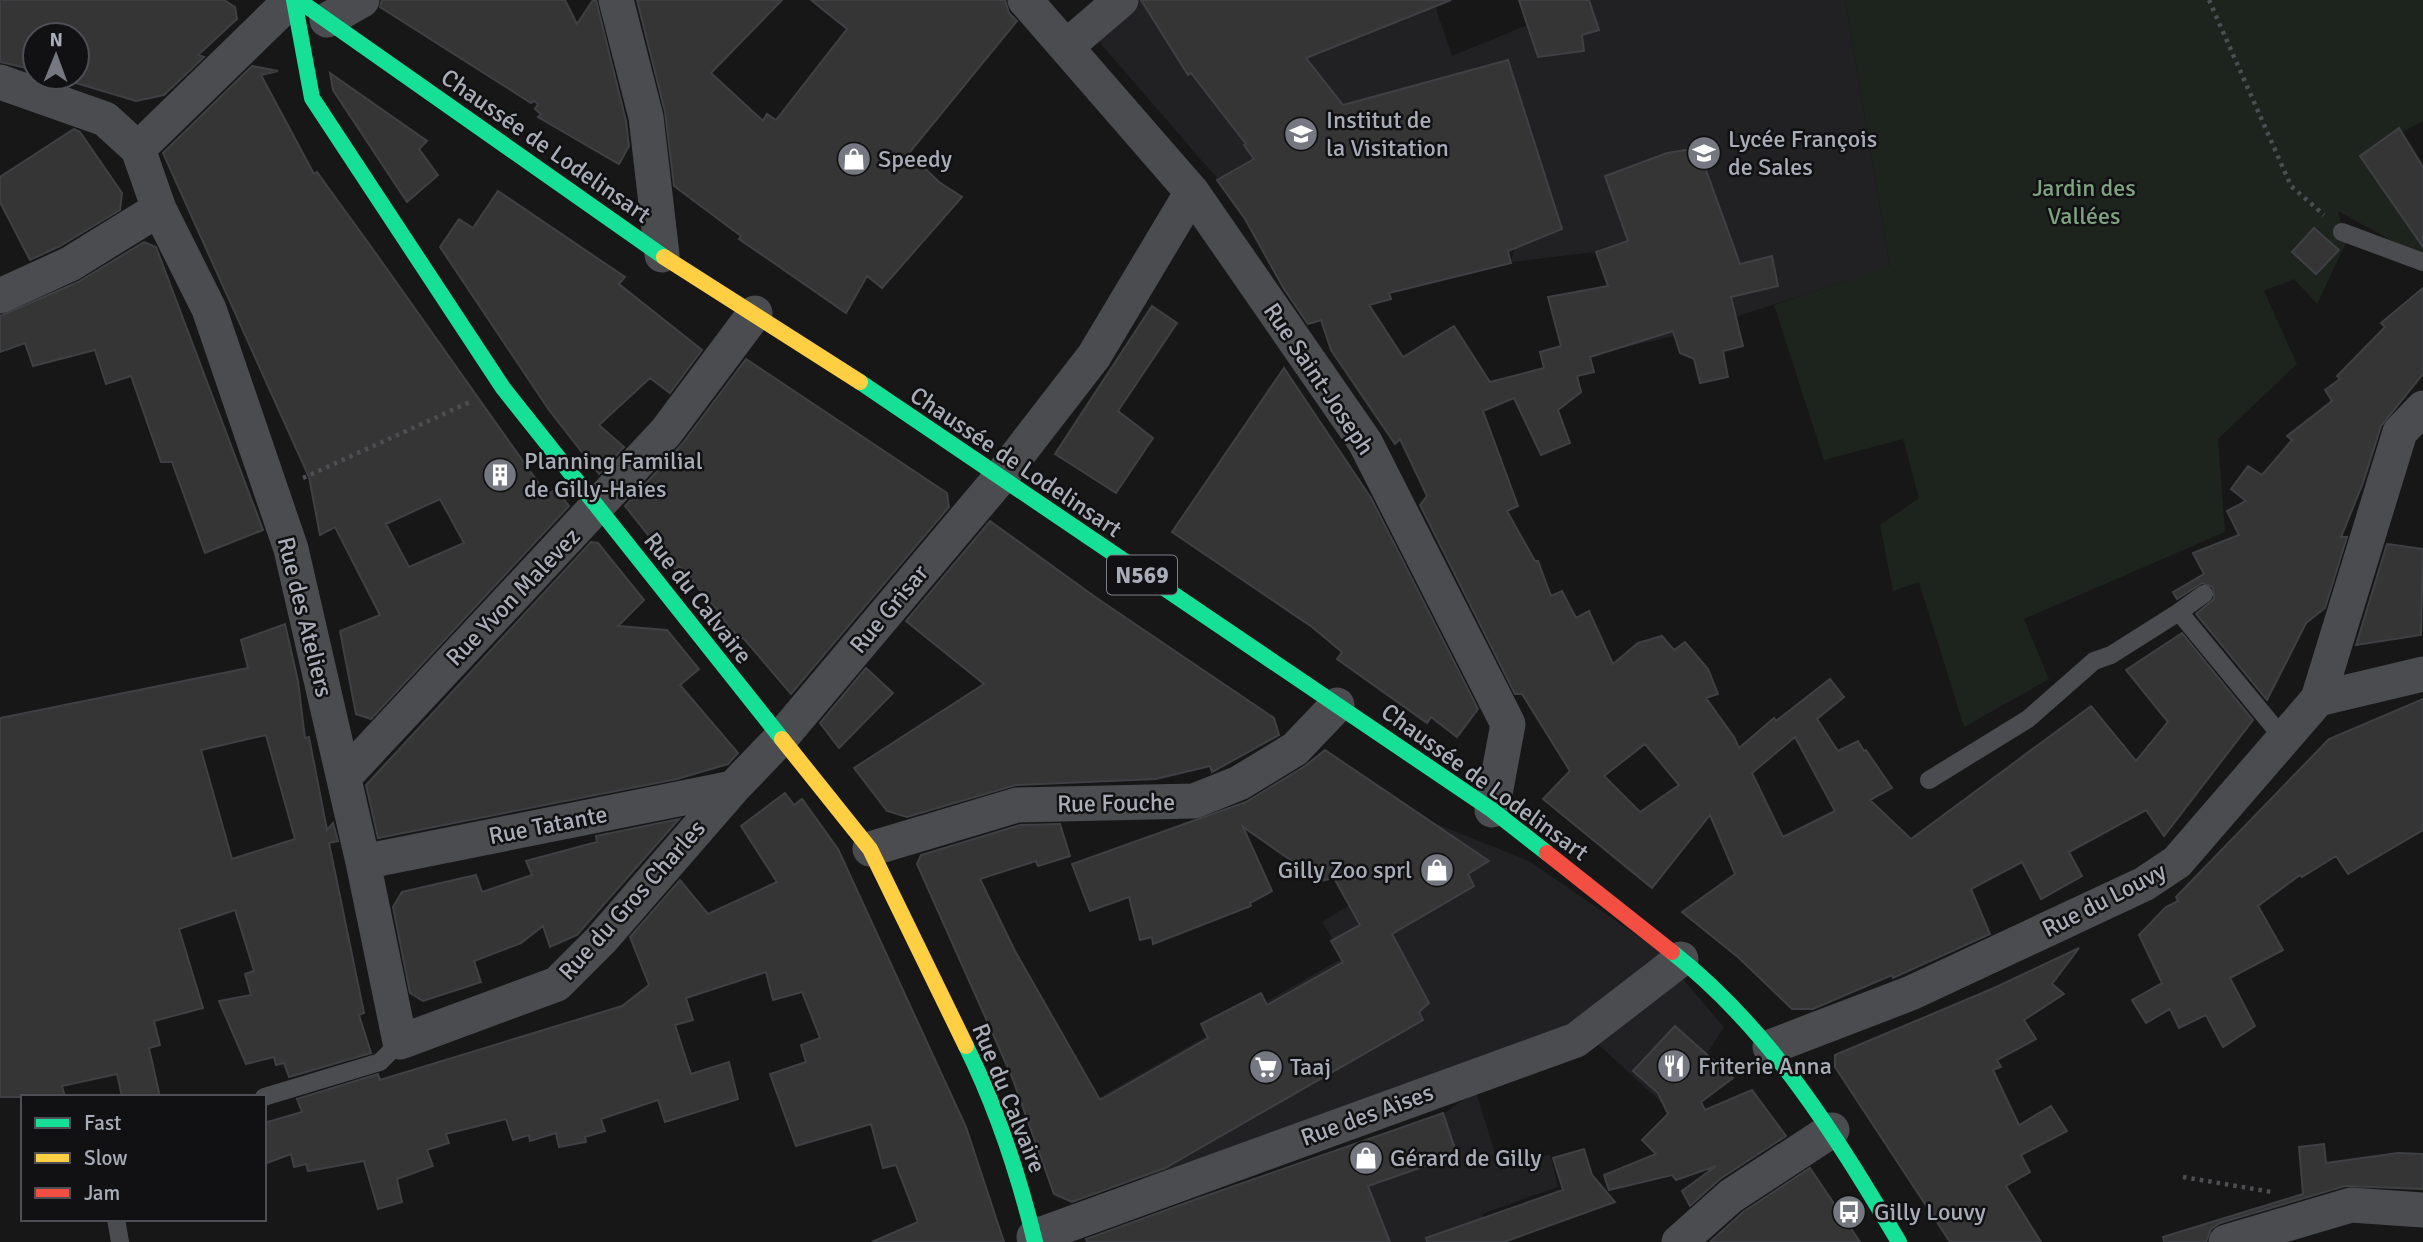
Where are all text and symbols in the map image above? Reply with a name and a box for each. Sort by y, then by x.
north arrow [21,21,91,91]
text: N [49,28,63,52]
street label: Chaussée de Lodelinsart [435,62,657,230]
place label: Institut de la Visitation [1326,105,1449,163]
school or university icon: Institut de la Visitation [1282,115,1320,153]
place label: Lycée François de Sales [1728,124,1877,182]
school or university icon: Lycée François de Sales [1685,134,1723,172]
shop icon: Speedy [835,140,873,178]
place label: Speedy [878,144,952,174]
park label: Jardin des Vallées [2032,173,2136,231]
street label: Rue Saint-Joseph [1257,297,1381,461]
street label: Chaussée de Lodelinsart [904,380,1128,544]
place label: Planning Familial de Gilly-Haies [524,446,703,504]
building icon: Planning Familial de Gilly-Haies [481,456,519,494]
street label: Rue Yvon Malevez [439,522,587,672]
street label: Rue du Calvaire [637,526,759,670]
street label: Rue des Ateliers [271,534,339,700]
road number: N569 [1107,555,1177,594]
street label: Rue Grisar [843,558,935,660]
street label: Chaussée de Lodelinsart [1375,697,1595,867]
street label: Rue Fouche [1057,787,1175,819]
street label: Rue Tatante [486,799,610,851]
street label: Rue du Gros Charles [552,814,712,986]
shop icon: Gilly Zoo sprl [1418,851,1456,889]
place label: Gilly Zoo sprl [1278,855,1412,885]
street label: Rue du Louvy [2037,856,2171,944]
street label: Rue du Calvaire [965,1019,1053,1177]
restaurant icon: Friterie Anna [1655,1047,1693,1085]
supermarket icon: Taaj [1247,1048,1285,1086]
place label: Friterie Anna [1698,1051,1832,1081]
place label: Taaj [1290,1052,1331,1082]
street label: Rue des Aises [1297,1077,1437,1153]
legend [21,1095,266,1221]
text: Fast [84,1110,121,1136]
shop icon: Gérard de Gilly [1347,1139,1385,1177]
place label: Gérard de Gilly [1390,1143,1542,1173]
text: Slow [84,1145,128,1171]
text: Jam [84,1180,120,1206]
bus stop icon: Gilly Louvy [1830,1193,1868,1231]
place label: Gilly Louvy [1874,1197,1986,1227]

